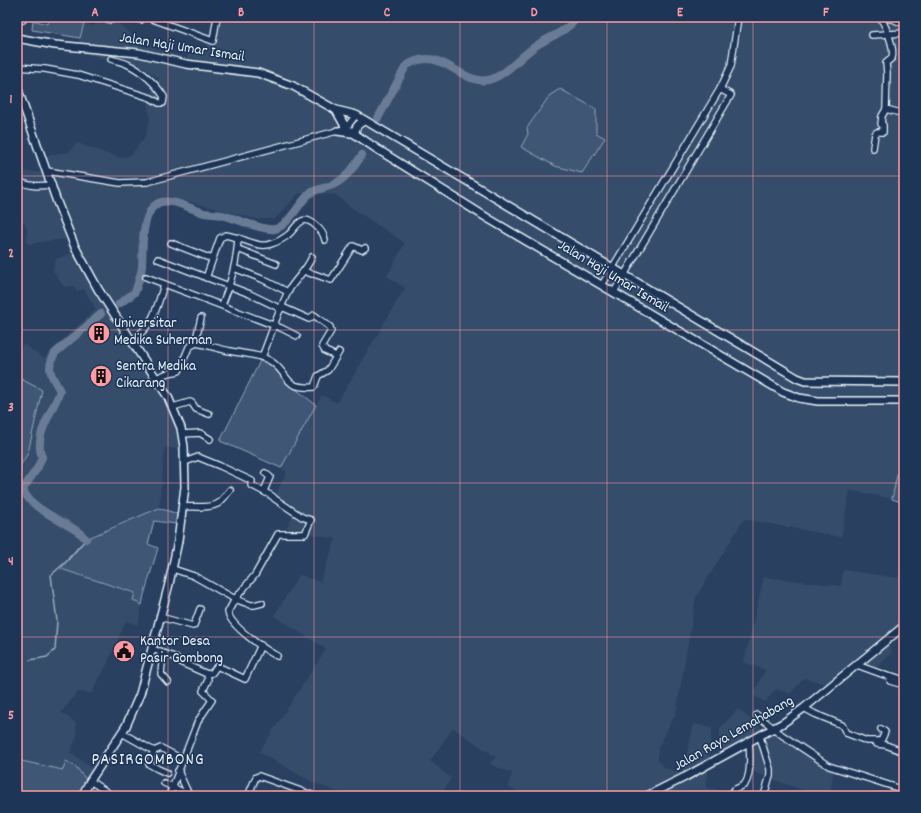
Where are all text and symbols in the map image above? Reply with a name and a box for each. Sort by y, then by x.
text: A [91,4,99,23]
text: B [238,4,244,23]
text: C [384,4,391,23]
text: D [531,4,538,23]
text: E [677,4,684,23]
text: F [823,4,829,23]
street label: Jalan Haji Umar Ismail [118,27,247,69]
text: 1 [10,91,13,110]
street label: Jalan Haji Umar Ismail [553,235,673,319]
text: 2 [8,245,14,264]
place label: Universitar Medika Suherman [114,313,212,352]
building icon: Universitar Medika Suherman [86,320,112,346]
place label: Sentra Medika Cikarang [116,356,197,395]
building icon: Sentra Medika Cikarang [88,363,114,389]
text: 3 [8,399,14,418]
text: 4 [8,553,14,572]
place label: Kantor Desa Pasir Gombong [140,631,223,670]
public building icon: Kantor Desa Pasir Gombong [111,638,137,664]
street label: Jalan Raya Lemahabang [670,691,798,777]
text: 5 [8,707,14,726]
district label: PASIRGOMBONG [91,749,205,773]

